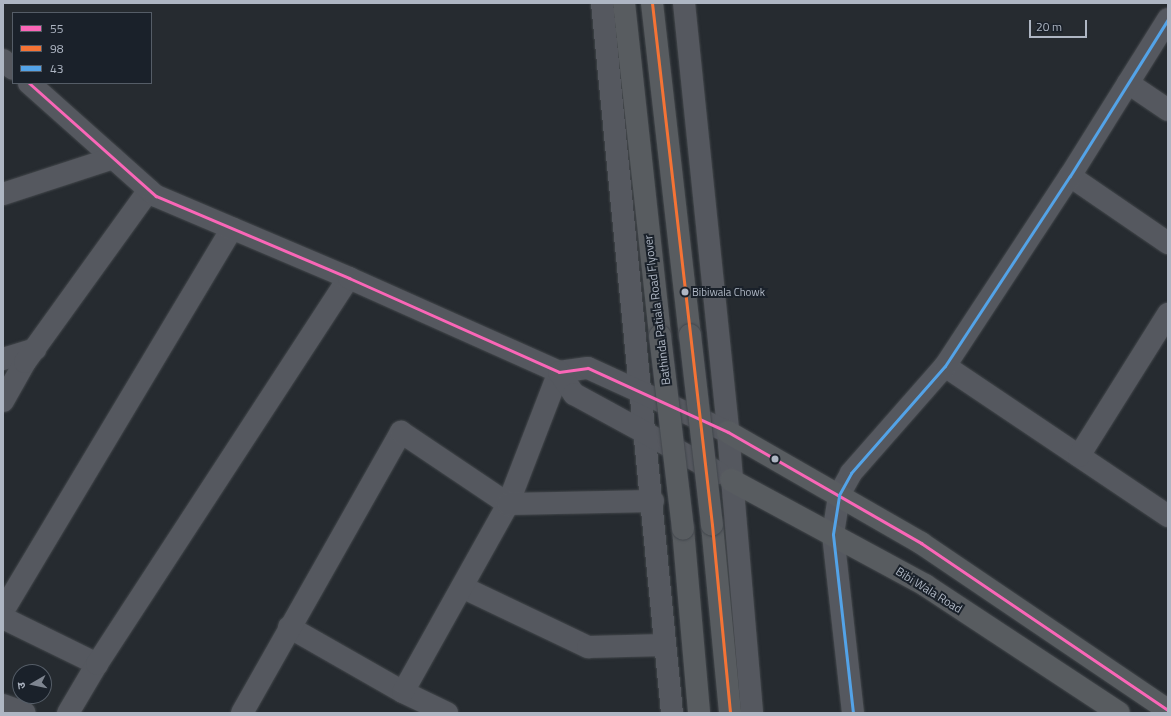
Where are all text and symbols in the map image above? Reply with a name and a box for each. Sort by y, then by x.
legend [12,12,152,84]
scale bar [1031,12,1089,38]
text: 20 m [1036,17,1062,36]
text: 55 [50,19,63,38]
text: 98 [50,39,63,58]
text: 43 [50,59,63,78]
street label: Bathinda Patiala Road Flyover [641,234,673,386]
place label: Bibiwala Chowk [692,285,765,299]
marker: Bibiwala Chowk [680,287,690,297]
unlabelled marker [770,454,780,464]
street label: Bibi Wala Road [893,564,965,616]
north arrow [12,664,52,704]
text: उ [13,681,30,690]

